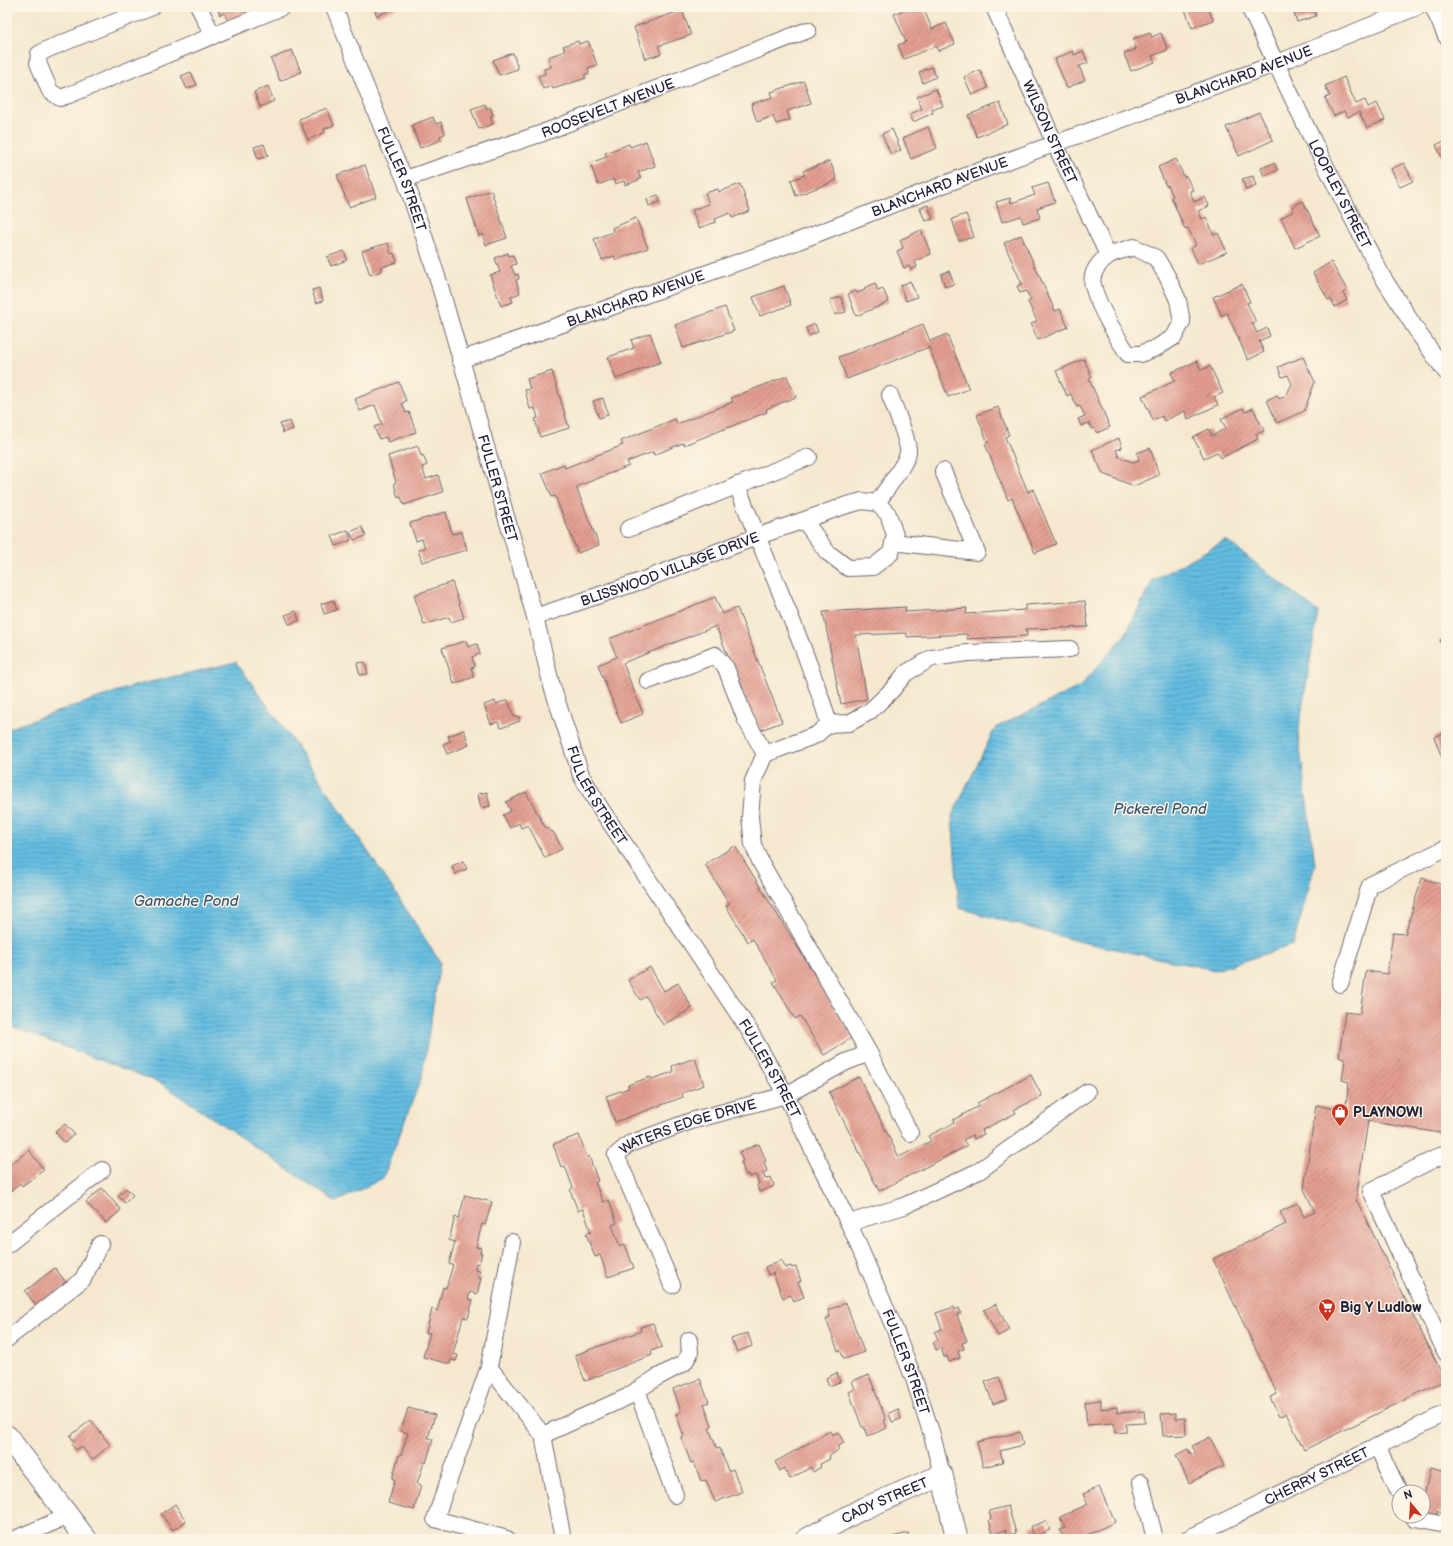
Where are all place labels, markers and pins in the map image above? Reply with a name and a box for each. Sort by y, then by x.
shop icon: PLAYNOW! [1330,1102,1350,1127]
place label: PLAYNOW! [1353,1104,1423,1121]
supermarket icon: Big Y Ludlow [1317,1297,1337,1322]
place label: Big Y Ludlow [1340,1299,1422,1316]

